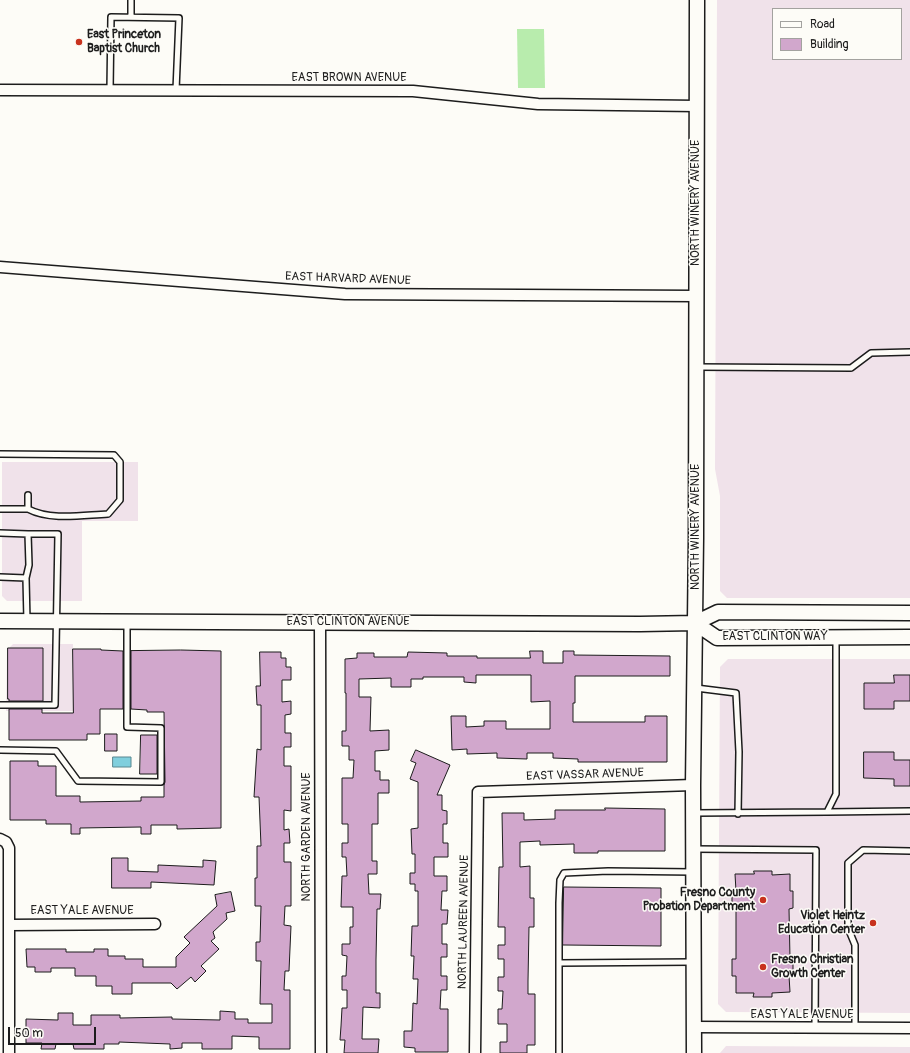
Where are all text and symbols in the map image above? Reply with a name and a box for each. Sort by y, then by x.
legend [772,8,902,60]
text: Road [810,17,835,32]
place label: East Princeton Baptist Church [87,28,161,56]
marker: East Princeton Baptist Church [74,37,84,47]
text: Building [810,37,849,52]
street label: EAST BROWN AVENUE [292,71,406,85]
street label: NORTH WINERY AVENUE [689,140,703,266]
street label: EAST HARVARD AVENUE [285,270,411,288]
street label: NORTH WINERY AVENUE [689,464,703,590]
street label: EAST CLINTON AVENUE [286,615,410,629]
street label: EAST CLINTON WAY [722,630,828,644]
street label: EAST VASSAR AVENUE [526,766,644,784]
street label: NORTH GARDEN AVENUE [300,772,314,902]
street label: NORTH LAUREEN AVENUE [456,855,472,989]
place label: Fresno County Probation Department [643,886,755,914]
marker: Fresno County Probation Department [758,895,768,905]
street label: EAST YALE AVENUE [31,904,133,918]
place label: Violet Heintz Education Center [778,909,865,937]
marker: Violet Heintz Education Center [868,918,878,928]
place label: Fresno Christian Growth Center [771,953,853,981]
marker: Fresno Christian Growth Center [758,962,768,972]
street label: EAST YALE AVENUE [751,1008,853,1022]
scale bar [10,1019,98,1045]
text: 50 m [15,1026,43,1041]

